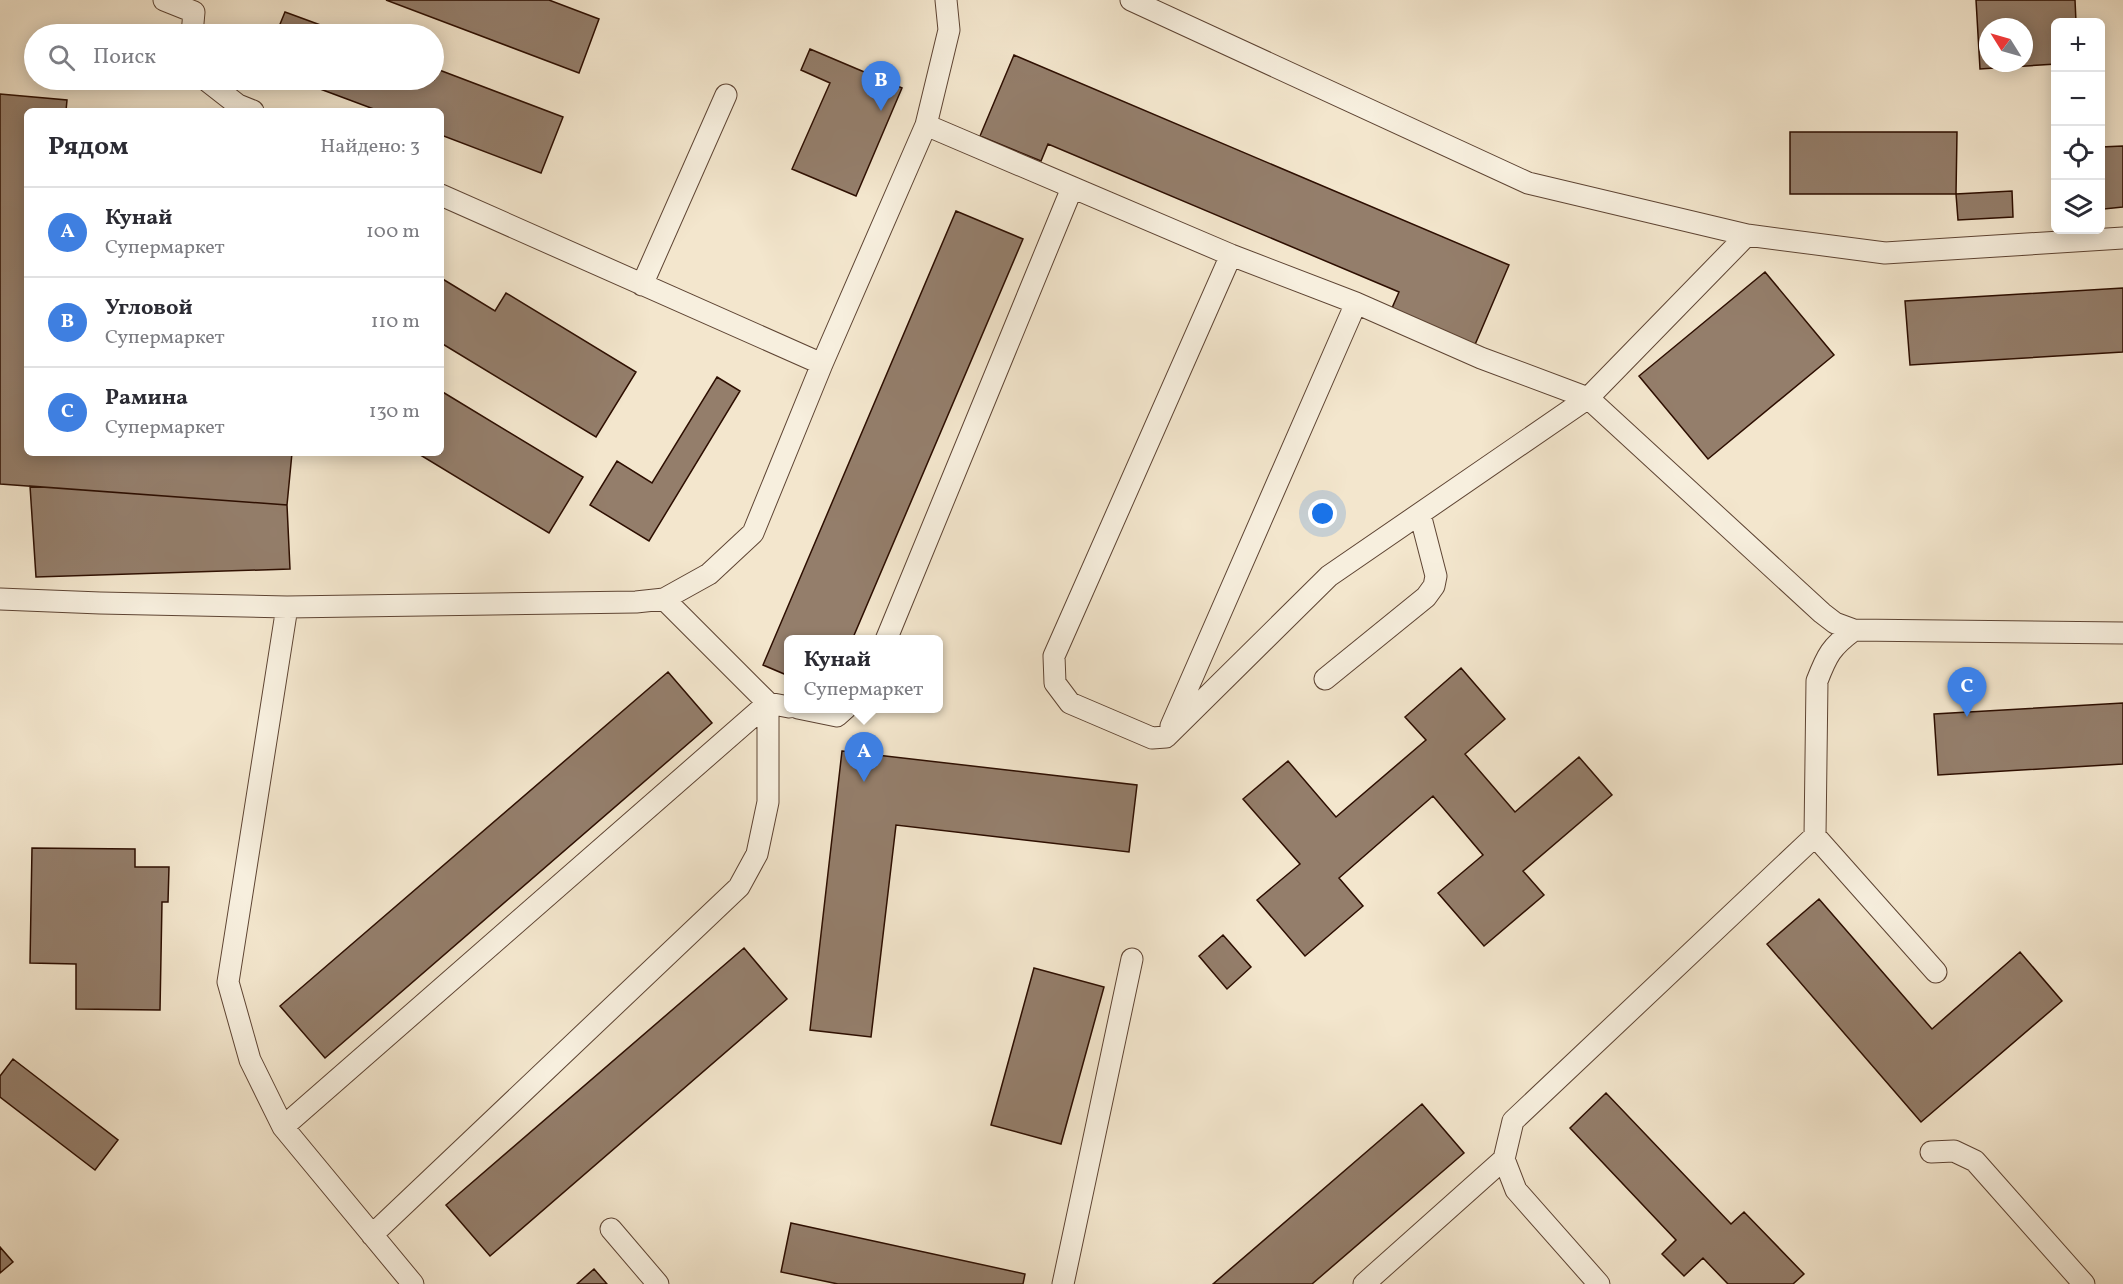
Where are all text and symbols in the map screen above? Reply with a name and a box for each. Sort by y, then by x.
north arrow [1979,18,2033,72]
map controls [2051,18,2105,234]
button: + [2051,18,2105,72]
search box [24,24,444,90]
icon: search [45,41,78,74]
text: Поиск [93,42,156,73]
pin: B [862,62,900,111]
button: − [2051,72,2105,126]
button: locate [2051,126,2105,180]
text: Рядом [48,129,128,165]
text: Найдено: 3 [320,133,420,161]
button: layers [2051,180,2105,234]
text: Кунай [105,203,172,234]
text: A [60,218,75,246]
text: 100 m [366,218,420,246]
text: Супермаркет [105,234,225,262]
text: Угловой [105,293,193,324]
text: B [61,308,74,336]
text: 110 m [371,308,420,336]
text: Супермаркет [105,324,225,352]
text: Рамина [105,383,188,414]
text: C [61,398,74,426]
text: 130 m [369,398,420,426]
text: Супермаркет [105,414,225,442]
your location [1308,499,1337,528]
popup [784,635,943,713]
text: Кунай [804,645,871,676]
pin: C [1948,668,1986,717]
text: Супермаркет [804,676,923,704]
pin: A [844,732,884,782]

